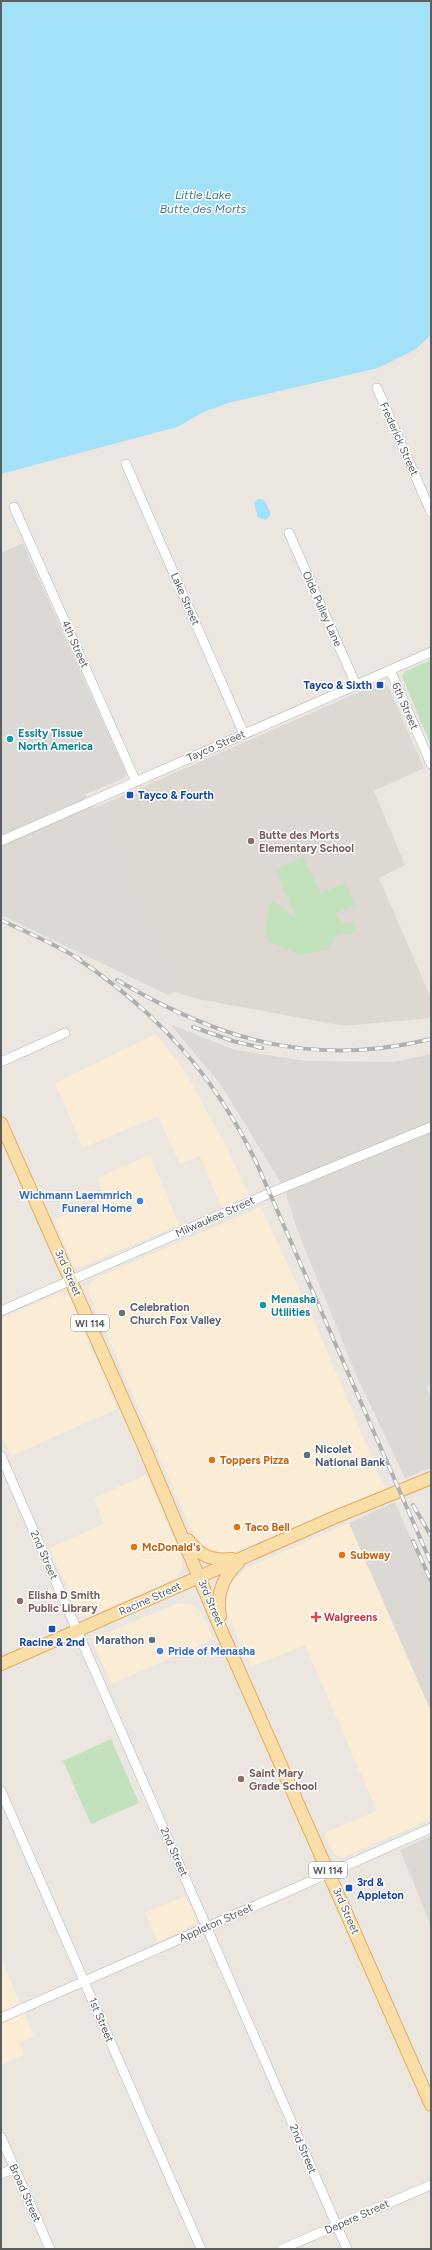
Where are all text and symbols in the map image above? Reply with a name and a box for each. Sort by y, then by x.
water label: Little Lake Butte des Morts [160,188,247,216]
street label: Frederick Street [377,400,421,478]
street label: Olde Pulley Lane [300,569,344,649]
street label: Lake Street [168,571,202,627]
street label: 4th Street [59,618,91,670]
place label: Tayco & Sixth [304,679,372,692]
marker: Tayco & Sixth [375,680,385,690]
street label: 6th Street [389,680,421,732]
place label: Essity Tissue North America [18,727,93,753]
street label: Tayco Street [185,727,247,765]
marker: Essity Tissue North America [5,734,15,744]
place label: Tayco & Fourth [138,789,214,802]
marker: Tayco & Fourth [125,790,135,800]
place label: Butte des Morts Elementary School [259,829,354,855]
marker: Butte des Morts Elementary School [246,836,256,846]
place label: Wichmann Laemmrich Funeral Home [19,1189,132,1215]
street label: Milwaukee Street [173,1194,257,1240]
marker: Wichmann Laemmrich Funeral Home [135,1196,145,1206]
street label: 3rd Street [52,1248,84,1298]
place label: Menasha Utilities [271,1293,316,1319]
marker: Menasha Utilities [258,1300,268,1310]
place label: Celebration Church Fox Valley [130,1301,222,1327]
marker: Celebration Church Fox Valley [117,1308,127,1318]
road number: WI 114 [71,1315,109,1331]
place label: Nicolet National Bank [315,1443,385,1469]
marker: Nicolet National Bank [302,1450,312,1460]
place label: Toppers Pizza [220,1454,289,1467]
marker: Toppers Pizza [207,1455,217,1465]
place label: Taco Bell [245,1521,290,1534]
marker: Taco Bell [232,1522,242,1532]
street label: 2nd Street [27,1528,61,1582]
place label: McDonald's [142,1541,201,1554]
marker: McDonald's [129,1542,139,1552]
place label: Subway [350,1549,391,1562]
marker: Subway [337,1550,347,1560]
street label: 3rd Street [195,1578,227,1628]
street label: Racine Street [117,1580,183,1618]
place label: Elisha D Smith Public Library [28,1589,100,1615]
marker: Elisha D Smith Public Library [15,1596,25,1606]
place label: Walgreens [324,1611,377,1624]
marker: Walgreens [311,1612,321,1622]
marker: Racine & 2nd [47,1624,57,1634]
place label: Marathon [95,1634,144,1647]
marker: Marathon [147,1635,157,1645]
place label: Racine & 2nd [19,1636,85,1649]
place label: Pride of Menasha [168,1645,255,1658]
marker: Pride of Menasha [155,1646,165,1656]
place label: Saint Mary Grade School [249,1767,317,1793]
marker: Saint Mary Grade School [236,1774,246,1784]
street label: 2nd Street [157,1825,191,1879]
road number: WI 114 [309,1862,347,1878]
place label: 3rd & Appleton [357,1876,404,1902]
marker: 3rd & Appleton [344,1883,354,1893]
street label: 3rd Street [330,1886,362,1936]
street label: Appleton Street [177,1901,255,1945]
street label: 1st Street [86,1996,116,2044]
street label: 2nd Street [287,2122,319,2176]
street label: Broad Street [6,2162,44,2224]
street label: Depere Street [323,2197,391,2237]

